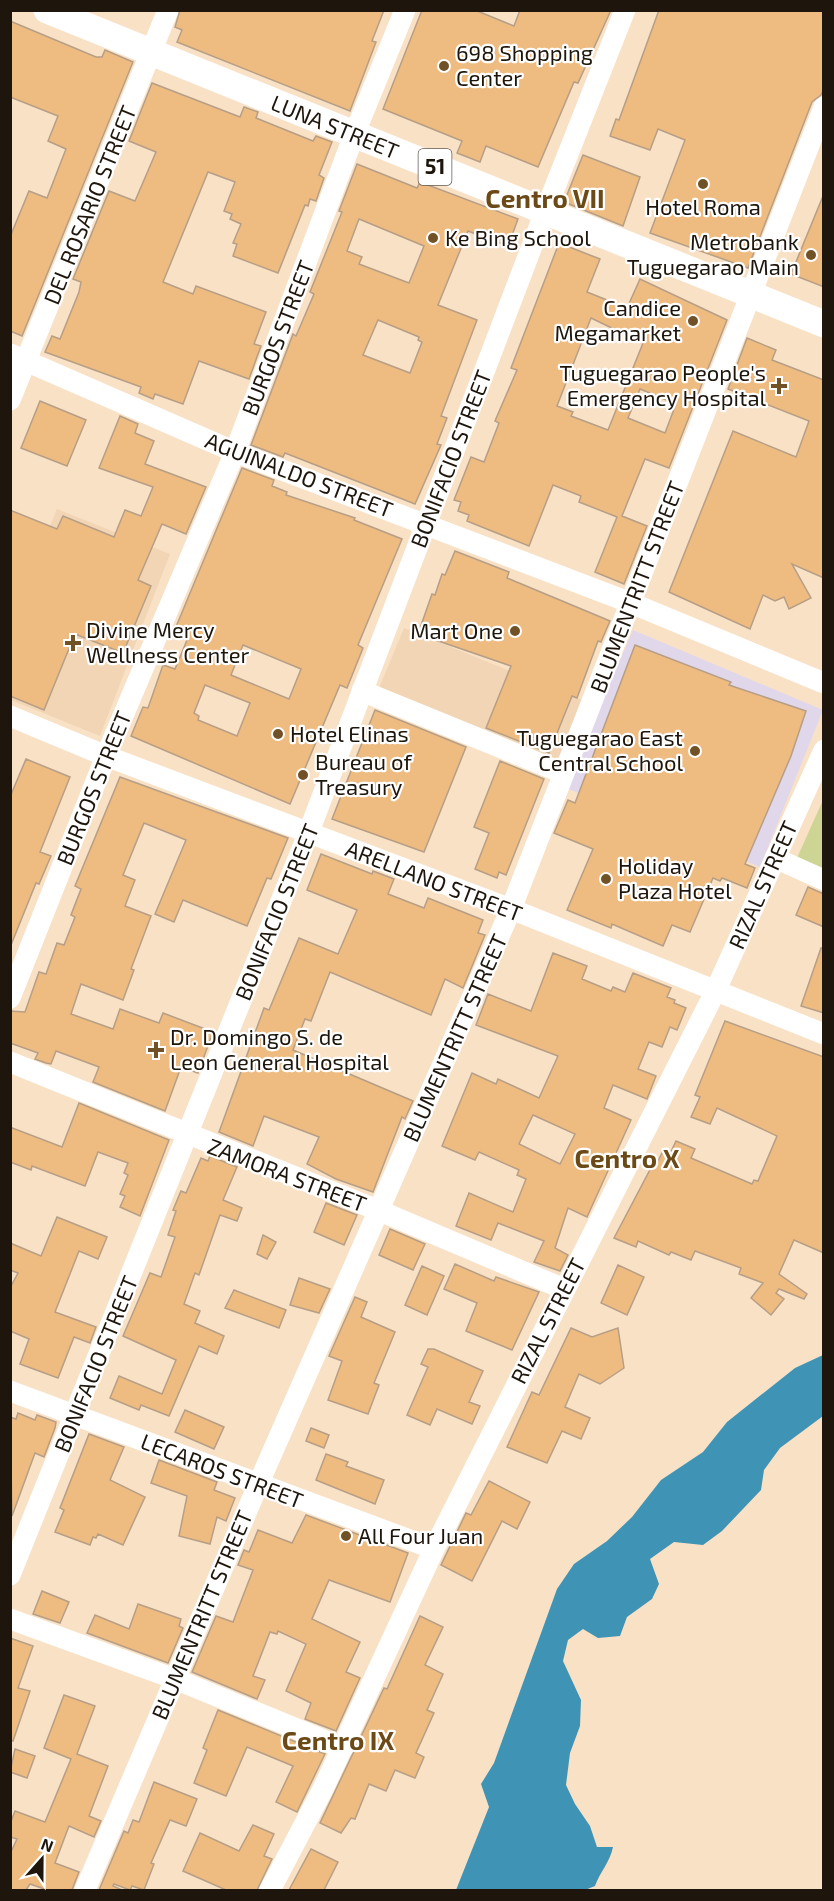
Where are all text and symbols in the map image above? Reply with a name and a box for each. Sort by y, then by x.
place label: 698 Shopping Center [456,39,593,90]
marker: 698 Shopping Center [437,59,451,73]
street label: LUNA STREET [268,89,403,164]
street label: DEL ROSARIO STREET [37,101,141,308]
road number: 51 [418,149,452,185]
marker: Hotel Roma [696,177,710,191]
district label: Centro VII [485,182,605,213]
place label: Hotel Roma [645,193,761,219]
place label: Ke Bing School [445,224,591,250]
place label: Metrobank Tuguegarao Main [627,228,799,279]
marker: Ke Bing School [426,231,440,245]
marker: Metrobank Tuguegarao Main [804,248,818,262]
street label: BURGOS STREET [236,256,319,419]
place label: Candice Megamarket [554,294,681,345]
marker: Candice Megamarket [686,314,700,328]
place label: Tuguegarao People's Emergency Hospital [560,359,766,410]
street label: BONIFACIO STREET [404,366,496,551]
marker: Tuguegarao People's Emergency Hospital [770,377,788,395]
street label: AGUINALDO STREET [202,426,397,522]
street label: BLUMENTRITT STREET [584,477,689,696]
place label: Divine Mercy Wellness Center [86,616,250,667]
place label: Mart One [410,617,503,643]
marker: Mart One [508,624,522,638]
marker: Divine Mercy Wellness Center [64,634,82,652]
street label: BURGOS STREET [50,707,136,868]
place label: Hotel Elinas [290,720,409,746]
place label: Tuguegarao East Central School [517,724,683,775]
marker: Hotel Elinas [271,727,285,741]
marker: Tuguegarao East Central School [688,744,702,758]
place label: Bureau of Treasury [315,748,413,799]
marker: Bureau of Treasury [296,768,310,782]
street label: RIZAL STREET [722,816,802,953]
street label: BONIFACIO STREET [229,819,323,1004]
street label: ARELLANO STREET [342,834,527,926]
place label: Holiday Plaza Hotel [618,852,732,903]
marker: Holiday Plaza Hotel [599,872,613,886]
street label: BLUMENTRITT STREET [397,930,512,1145]
place label: Dr. Domingo S. de Leon General Hospital [170,1023,389,1074]
marker: Dr. Domingo S. de Leon General Hospital [147,1041,165,1059]
street label: ZAMORA STREET [204,1132,371,1216]
district label: Centro X [575,1142,680,1173]
street label: RIZAL STREET [504,1253,590,1388]
street label: BONIFACIO STREET [48,1271,142,1456]
street label: LECAROS STREET [138,1427,307,1513]
street label: BLUMENTRITT STREET [145,1506,257,1723]
place label: All Four Juan [358,1522,483,1548]
marker: All Four Juan [339,1529,353,1543]
district label: Centro IX [282,1724,394,1755]
north arrow [12,1829,72,1889]
text: N [39,1834,56,1855]

